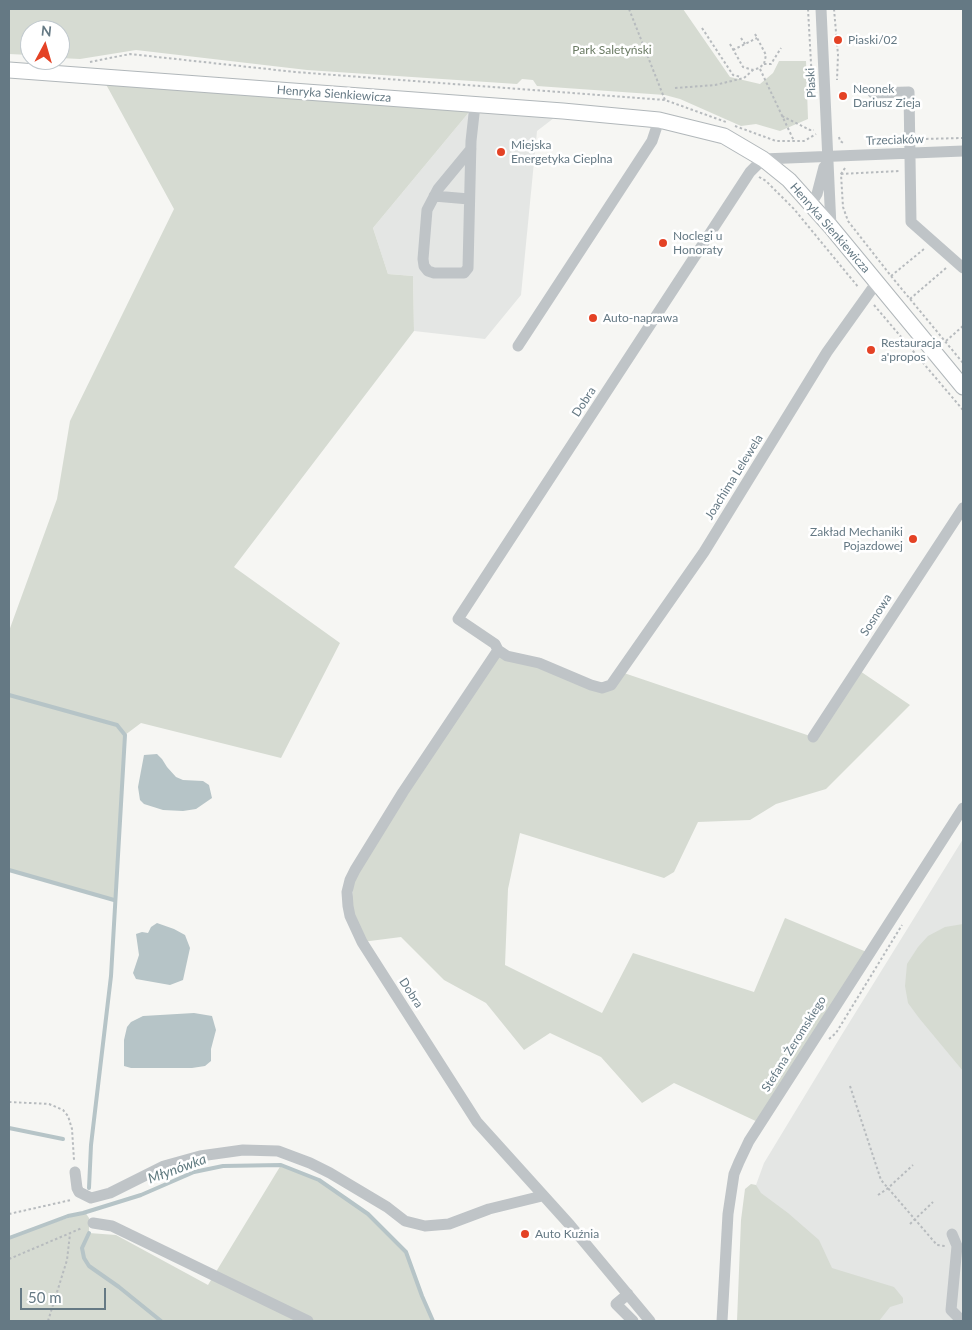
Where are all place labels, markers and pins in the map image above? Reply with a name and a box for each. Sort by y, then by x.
place label: Piaski/02 [848,33,898,47]
marker: Piaski/02 [832,34,844,46]
place label: Neonek Dariusz Zieja [853,82,921,110]
marker: Neonek Dariusz Zieja [837,90,849,102]
place label: Miejska Energetyka Cieplna [511,138,613,166]
marker: Miejska Energetyka Cieplna [495,146,507,158]
place label: Noclegi u Honoraty [673,229,723,257]
marker: Noclegi u Honoraty [657,237,669,249]
place label: Auto-naprawa [603,311,678,325]
marker: Auto-naprawa [587,312,599,324]
place label: Restauracja a'propos [881,336,941,364]
marker: Restauracja a'propos [865,344,877,356]
place label: Zakład Mechaniki Pojazdowej [810,525,903,553]
marker: Zakład Mechaniki Pojazdowej [907,533,919,545]
place label: Auto Kuźnia [535,1227,599,1241]
marker: Auto Kuźnia [519,1228,531,1240]

